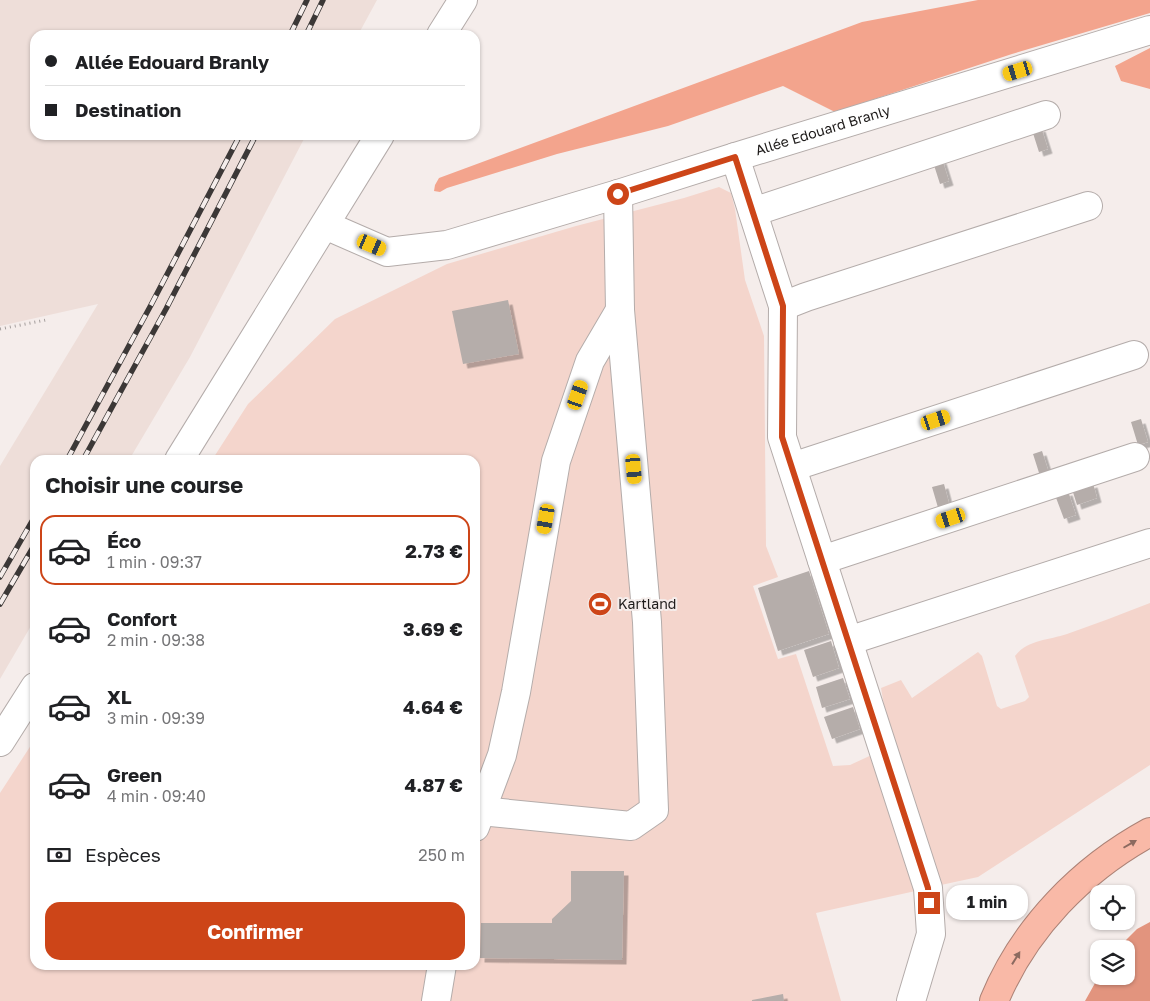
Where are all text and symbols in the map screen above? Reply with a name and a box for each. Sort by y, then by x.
text: Allée Edouard Branly [75,50,269,73]
car [1001,59,1034,83]
text: Destination [75,98,181,121]
street label: Allée Edouard Branly [753,101,892,158]
route start [607,183,629,205]
car [355,232,388,258]
car [566,378,589,412]
car [919,408,952,432]
car [625,453,642,485]
text: Choisir une course [45,471,243,498]
car [536,503,555,535]
car [934,506,967,530]
icon: car [47,528,92,573]
text: Éco [107,529,141,552]
text: 2.73 € [405,539,463,562]
text: 1 min · 09:37 [107,552,202,572]
sports icon: Kartland [587,591,613,617]
place label: Kartland [618,595,676,612]
icon: car [47,606,92,651]
text: Confort [107,607,177,630]
text: 3.69 € [403,617,463,640]
text: 2 min · 09:38 [107,630,205,650]
icon: car [47,684,92,729]
text: XL [107,685,132,708]
text: 4.64 € [403,695,463,718]
text: 3 min · 09:39 [107,708,205,728]
icon: car [47,762,92,807]
text: Green [107,763,162,786]
text: 4.87 € [404,773,463,796]
text: 4 min · 09:40 [107,786,206,806]
one-way arrow [1123,839,1136,848]
icon: cash [45,841,73,869]
text: Espèces [85,843,161,866]
text: 250 m [418,845,465,865]
map controls [1090,885,1135,985]
button: locate [1090,885,1135,930]
callout: 1 min [946,886,1029,920]
route end [918,892,940,914]
text: 1 min [967,892,1007,912]
button: Confirmer [45,902,465,960]
button: layers [1090,940,1135,985]
one-way arrow [1012,951,1021,964]

